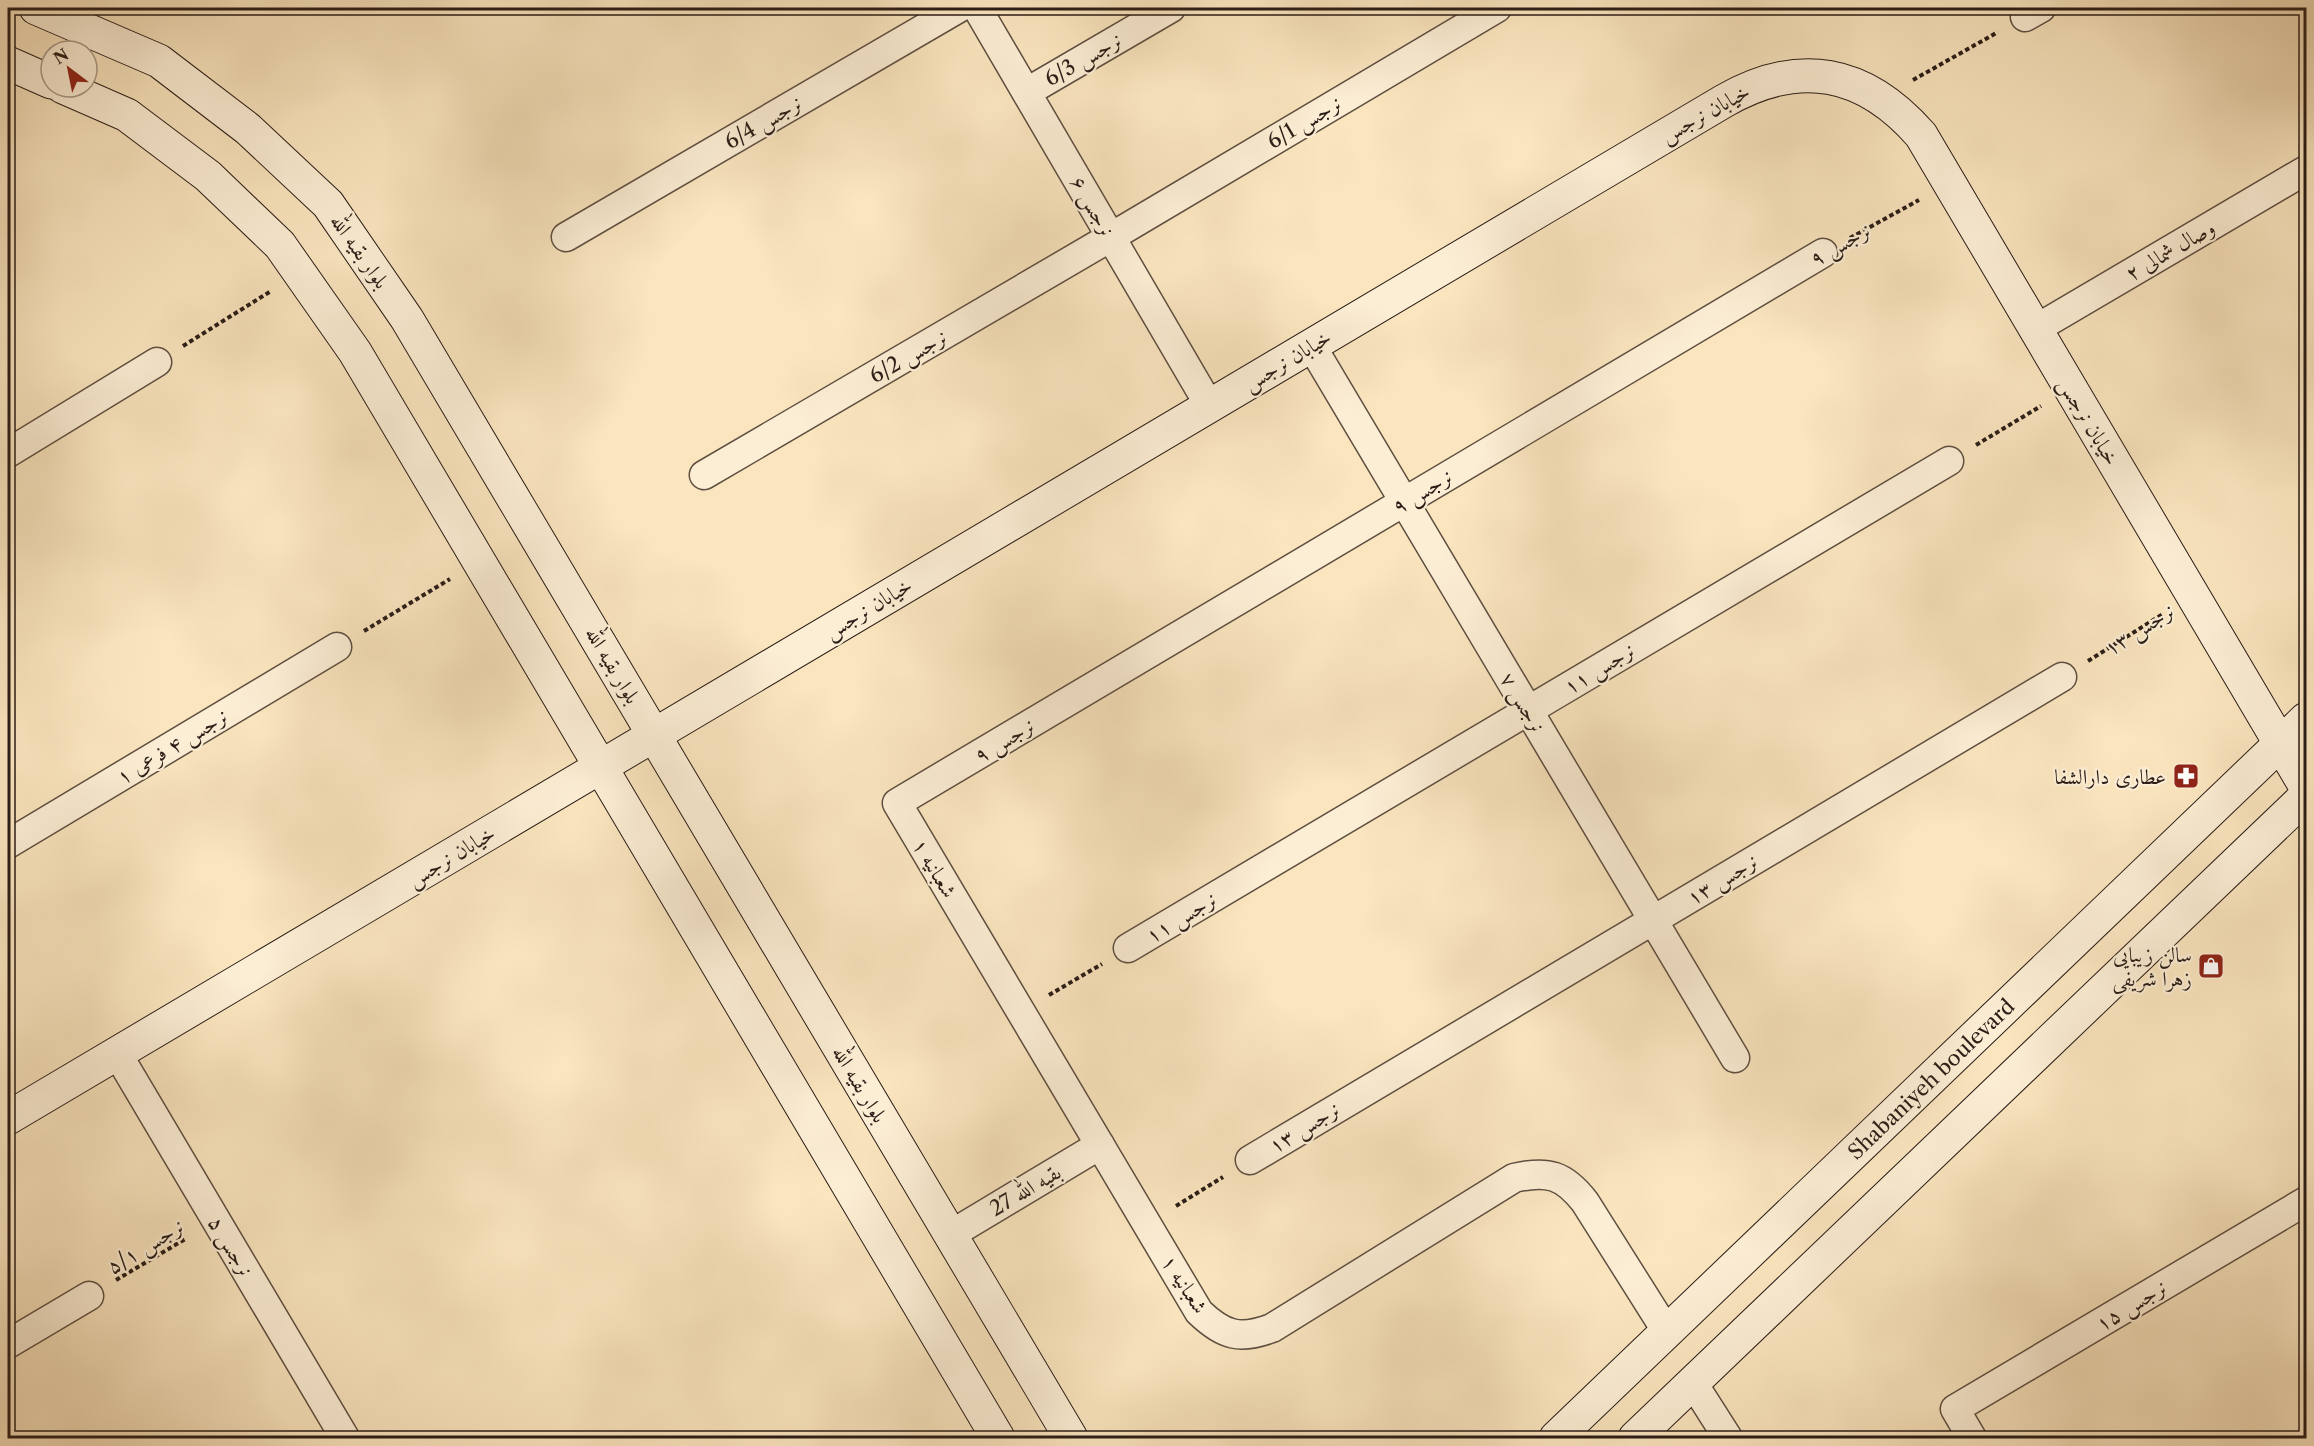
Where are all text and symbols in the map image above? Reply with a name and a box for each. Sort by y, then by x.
street label: نرجس 6/3 [1040,27,1127,93]
north arrow [39,39,99,99]
text: N [50,44,72,68]
street label: خیابان نرجس [1656,78,1755,149]
street label: نرجس 6/4 [720,90,807,156]
street label: نرجس 6/1 [1262,90,1347,156]
street label: نرجس ۶ [1064,171,1120,242]
street label: بلوار بقیه الله [325,207,398,294]
street label: وصال شمالی ۲ [2121,215,2219,285]
street label: نرجس ۹ [1805,217,1876,273]
street label: نرجس 6/2 [865,324,952,390]
street label: خیابان نرجس [1239,324,1336,398]
street label: خیابان نرجس [2051,373,2125,470]
street label: نرجس ۹ [1387,463,1458,520]
street label: خیابان نرجس [820,572,917,646]
street label: نرجس ۱۳ [2099,598,2180,662]
street label: بلوار بقیه الله [579,620,649,708]
street label: نرجس ۱۱ [1559,637,1640,701]
street label: نرجس ۷ [1494,667,1551,738]
street label: نرجس ۴ فرعی ۱ [112,703,233,791]
street label: نرجس ۹ [969,712,1040,769]
pharmacy icon: عطاری دارالشفا [2171,761,2201,791]
place label: عطاری دارالشفا [2054,764,2166,789]
street label: خیابان نرجس [403,820,500,894]
street label: شعبانیه ۱ [907,834,962,903]
street label: نرجس ۱۳ [1682,848,1763,912]
street label: نرجس ۱۱ [1141,886,1222,950]
place label: سالن زیبایی زهرا شریفی [2112,942,2192,994]
shop icon: سالن زیبایی زهرا شریفی [2196,951,2226,981]
street label: Shabaniyeh boulevard [1842,993,2019,1164]
street label: بلوار بقیه الله [826,1039,896,1127]
street label: نرجس ۱۳ [1264,1096,1345,1160]
street label: بقیه الله 27 [983,1156,1066,1222]
street label: نرجس ۵ [202,1211,259,1282]
street label: نرجس ۵/۱ [102,1213,189,1280]
street label: شعبانیه ۱ [1156,1250,1213,1318]
street label: نرجس ۱۵ [2091,1274,2172,1338]

